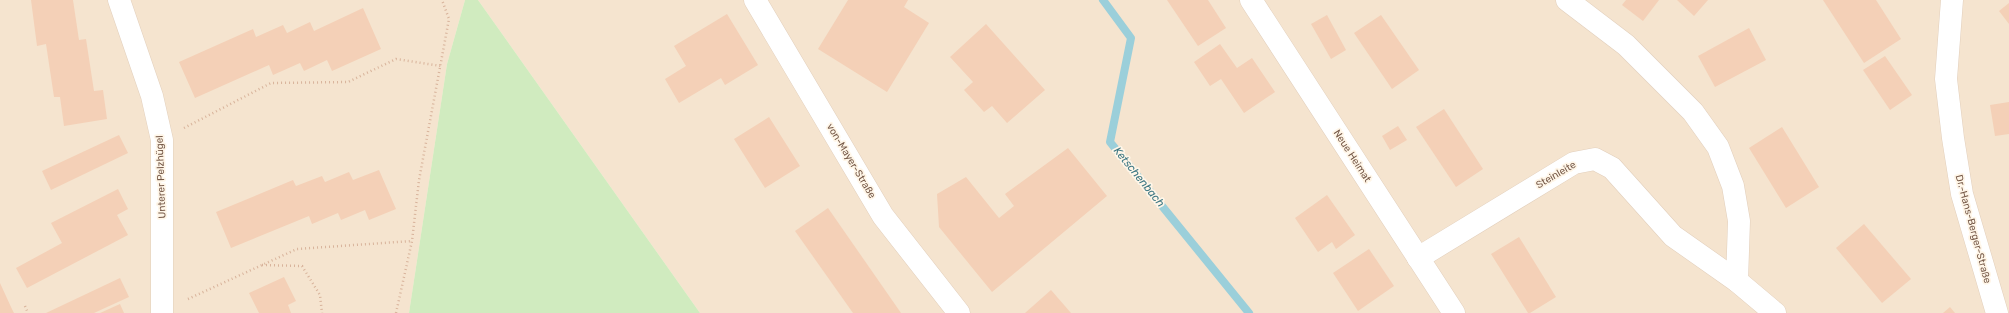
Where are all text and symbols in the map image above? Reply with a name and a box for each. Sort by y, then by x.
street label: von-Mayer-Straße [824,121,878,201]
street label: Neue Heimat [1331,128,1373,185]
street label: Unterer Pelzhügel [154,135,168,219]
water label: Ketschenbach [1111,144,1167,210]
street label: Steinleite [1534,159,1578,191]
street label: Dr.-Hans-Berger-Straße [1953,173,1993,285]

